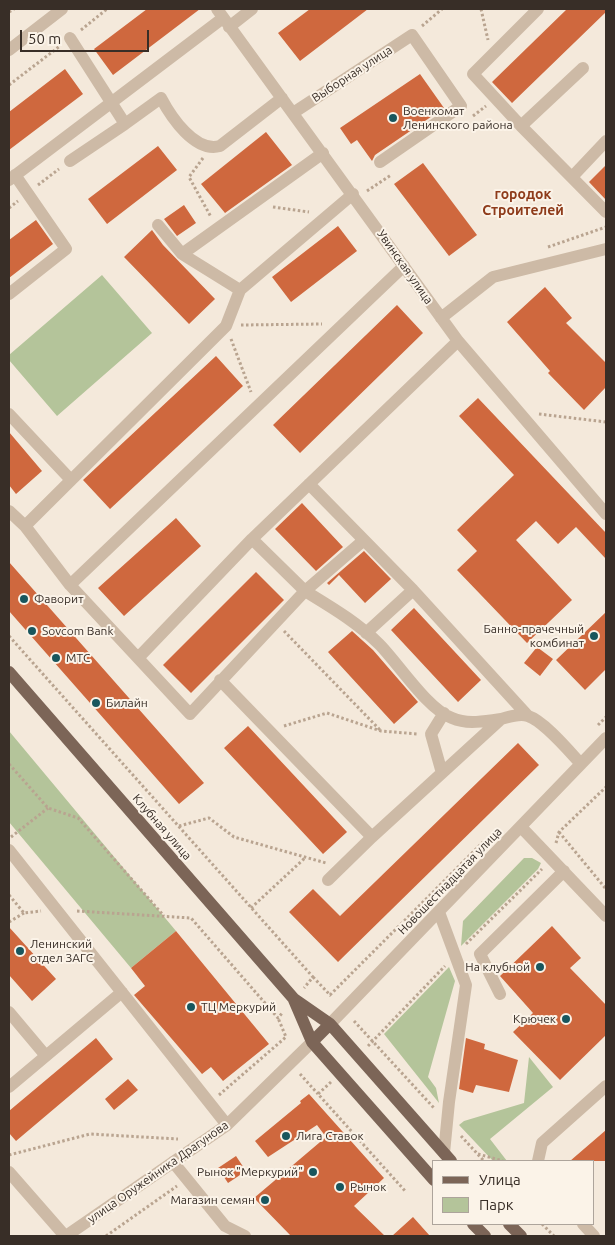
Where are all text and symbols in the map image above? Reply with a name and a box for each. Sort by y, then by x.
scale bar [22,20,151,52]
text: 50 m [28,30,61,47]
street label: Выборная улица [309,43,395,105]
place label: Военкомат Ленинского района [403,104,513,132]
marker: Военкомат Ленинского района [387,112,399,124]
district label: городок Строителей [482,186,564,218]
street label: Увинская улица [374,227,436,307]
place label: Фаворит [34,592,83,606]
marker: Фаворит [18,593,30,605]
place label: Банно-прачечный комбинат [483,622,584,650]
place label: Sovcom Bank [42,624,113,638]
marker: Sovcom Bank [26,625,38,637]
marker: Банно-прачечный комбинат [588,630,600,642]
place label: МТС [66,651,90,665]
marker: МТС [50,652,62,664]
place label: Билайн [106,696,148,710]
marker: Билайн [90,697,102,709]
street label: Клубная улица [129,791,195,863]
street label: Новошестнадцатая улица [395,824,505,938]
place label: Ленинский отдел ЗАГС [30,937,93,965]
marker: Ленинский отдел ЗАГС [14,945,26,957]
place label: На клубной [465,960,530,974]
marker: На клубной [534,961,546,973]
place label: ТЦ Меркурий [201,1000,276,1014]
marker: ТЦ Меркурий [185,1001,197,1013]
place label: Крючек [513,1012,556,1026]
marker: Крючек [560,1013,572,1025]
street label: улица Оружейника Драгунова [85,1118,231,1226]
place label: Лига Ставок [296,1129,364,1143]
marker: Лига Ставок [280,1130,292,1142]
legend [432,1160,595,1225]
place label: Рынок "Меркурий" [197,1165,303,1179]
marker: Рынок "Меркурий" [307,1166,319,1178]
text: Улица [479,1171,521,1188]
place label: Рынок [350,1180,386,1194]
marker: Рынок [334,1181,346,1193]
place label: Магазин семян [170,1193,255,1207]
marker: Магазин семян [259,1194,271,1206]
text: Парк [479,1196,514,1213]

